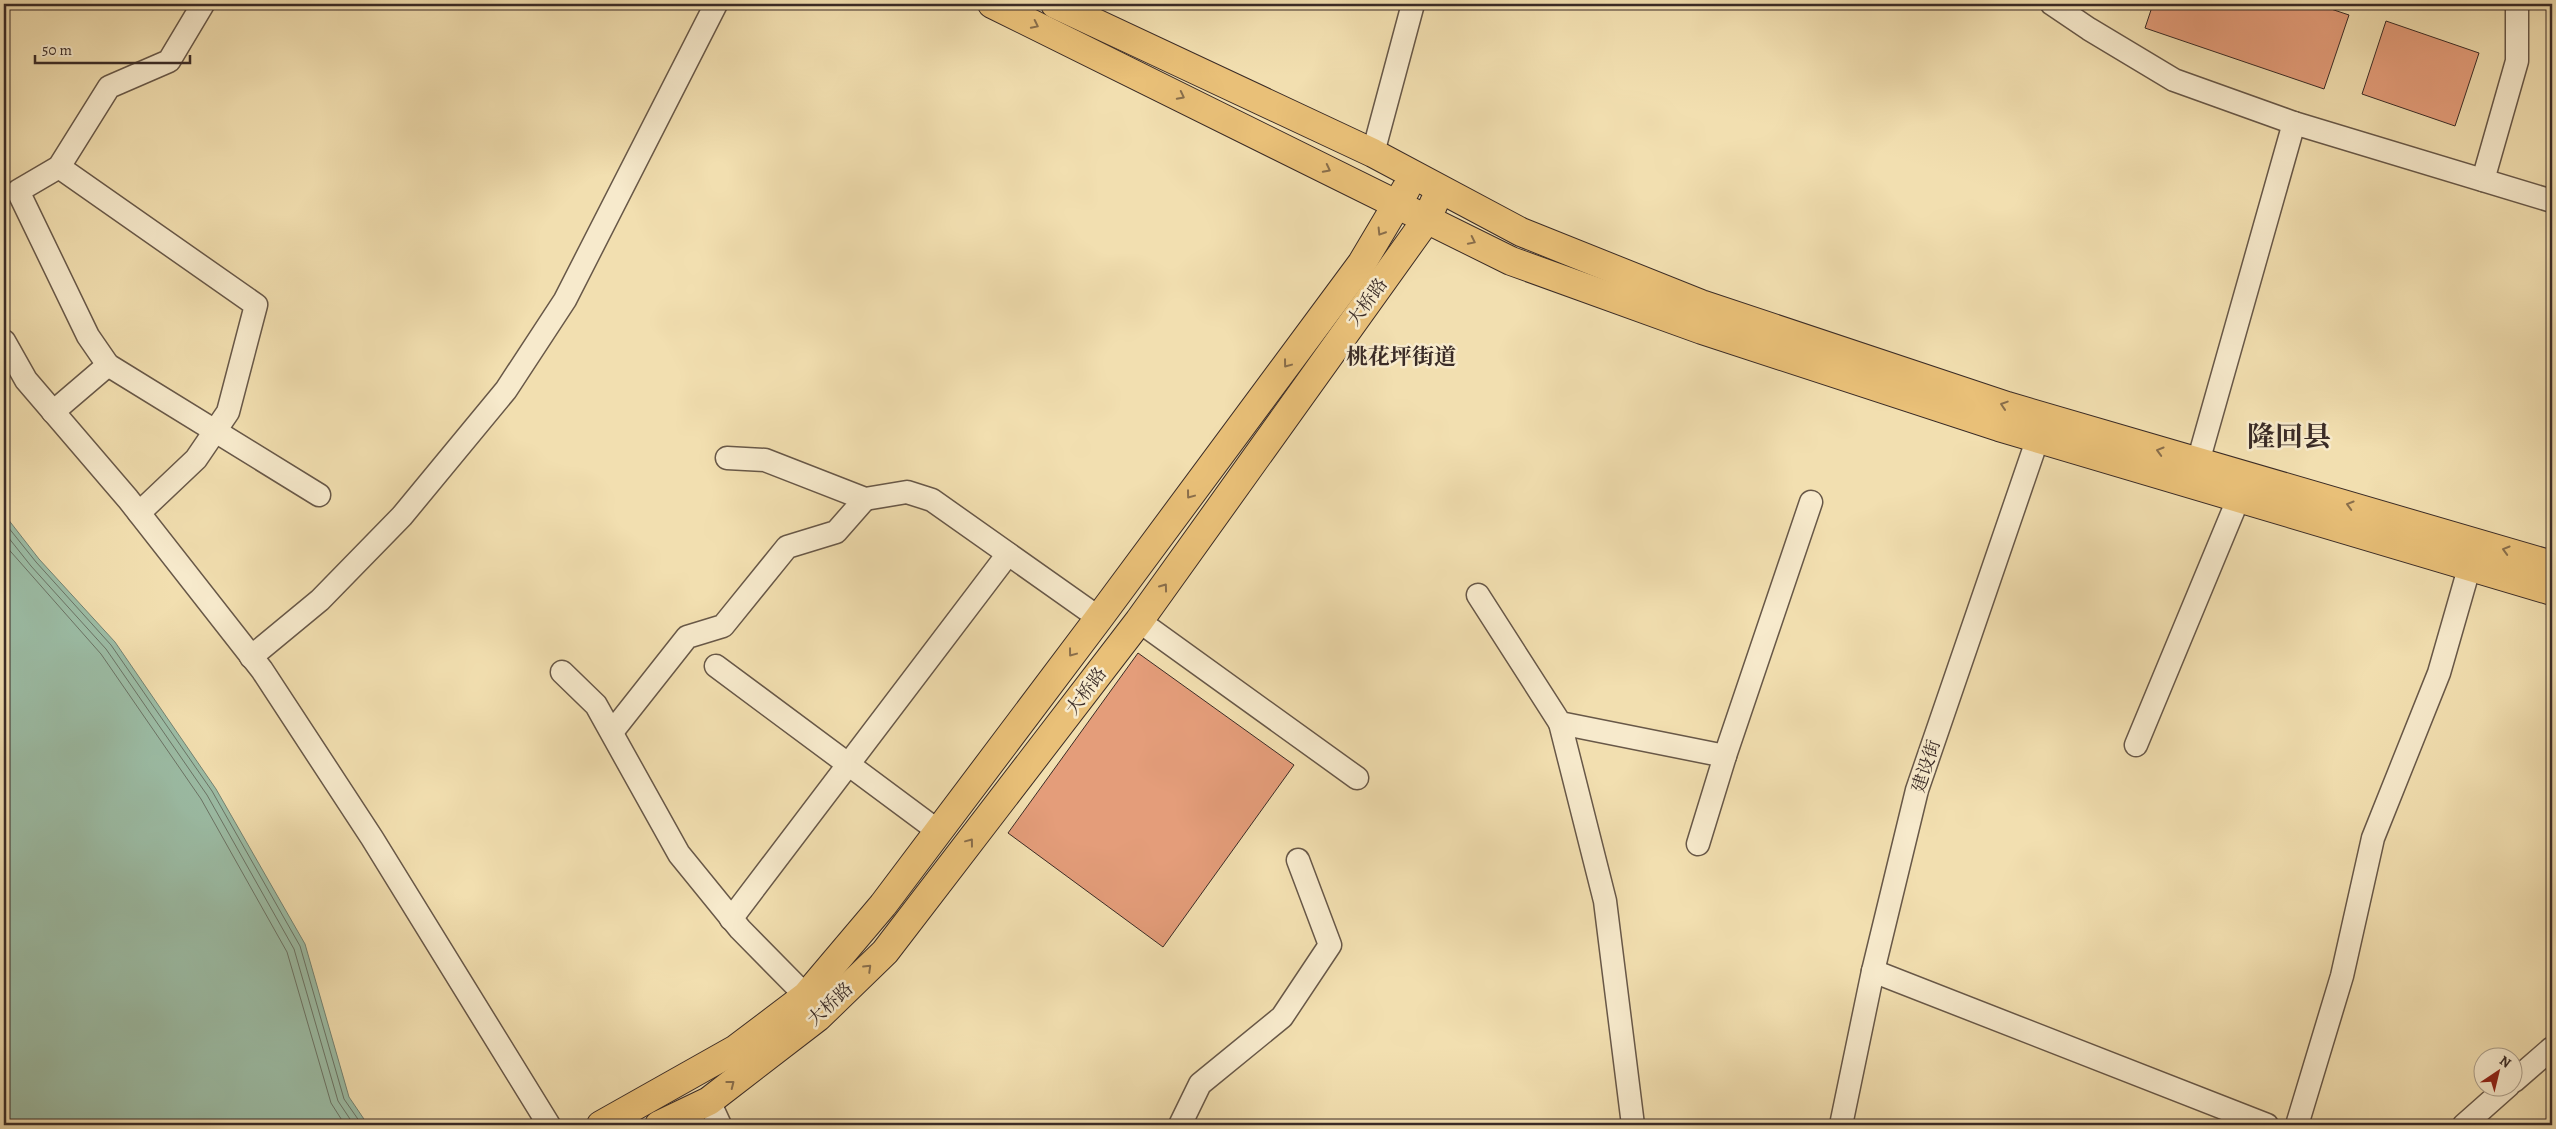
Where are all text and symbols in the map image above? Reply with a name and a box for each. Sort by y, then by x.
one-way arrow [1030,19,1039,29]
scale bar [35,32,190,64]
text: 50 m [42,40,72,60]
one-way arrow [1176,90,1185,100]
one-way arrow [1322,163,1331,173]
one-way arrow [1378,226,1387,235]
one-way arrow [1467,235,1476,246]
street label: 大桥路 [1341,273,1393,331]
district label: 桃花坪街道 [1346,342,1456,372]
one-way arrow [1284,358,1293,368]
one-way arrow [2000,401,2008,411]
district label: 隆回县 [2247,418,2331,456]
one-way arrow [2156,446,2164,456]
one-way arrow [1187,489,1196,498]
one-way arrow [2346,501,2354,511]
one-way arrow [2502,546,2510,556]
one-way arrow [1158,584,1166,593]
one-way arrow [1070,647,1078,656]
street label: 大桥路 [1060,662,1112,720]
street label: 建设街 [1906,737,1946,795]
one-way arrow [964,838,973,848]
one-way arrow [863,965,872,974]
street label: 大桥路 [802,977,858,1031]
north arrow [2474,1046,2524,1096]
text: N [2496,1051,2515,1072]
one-way arrow [725,1082,734,1090]

